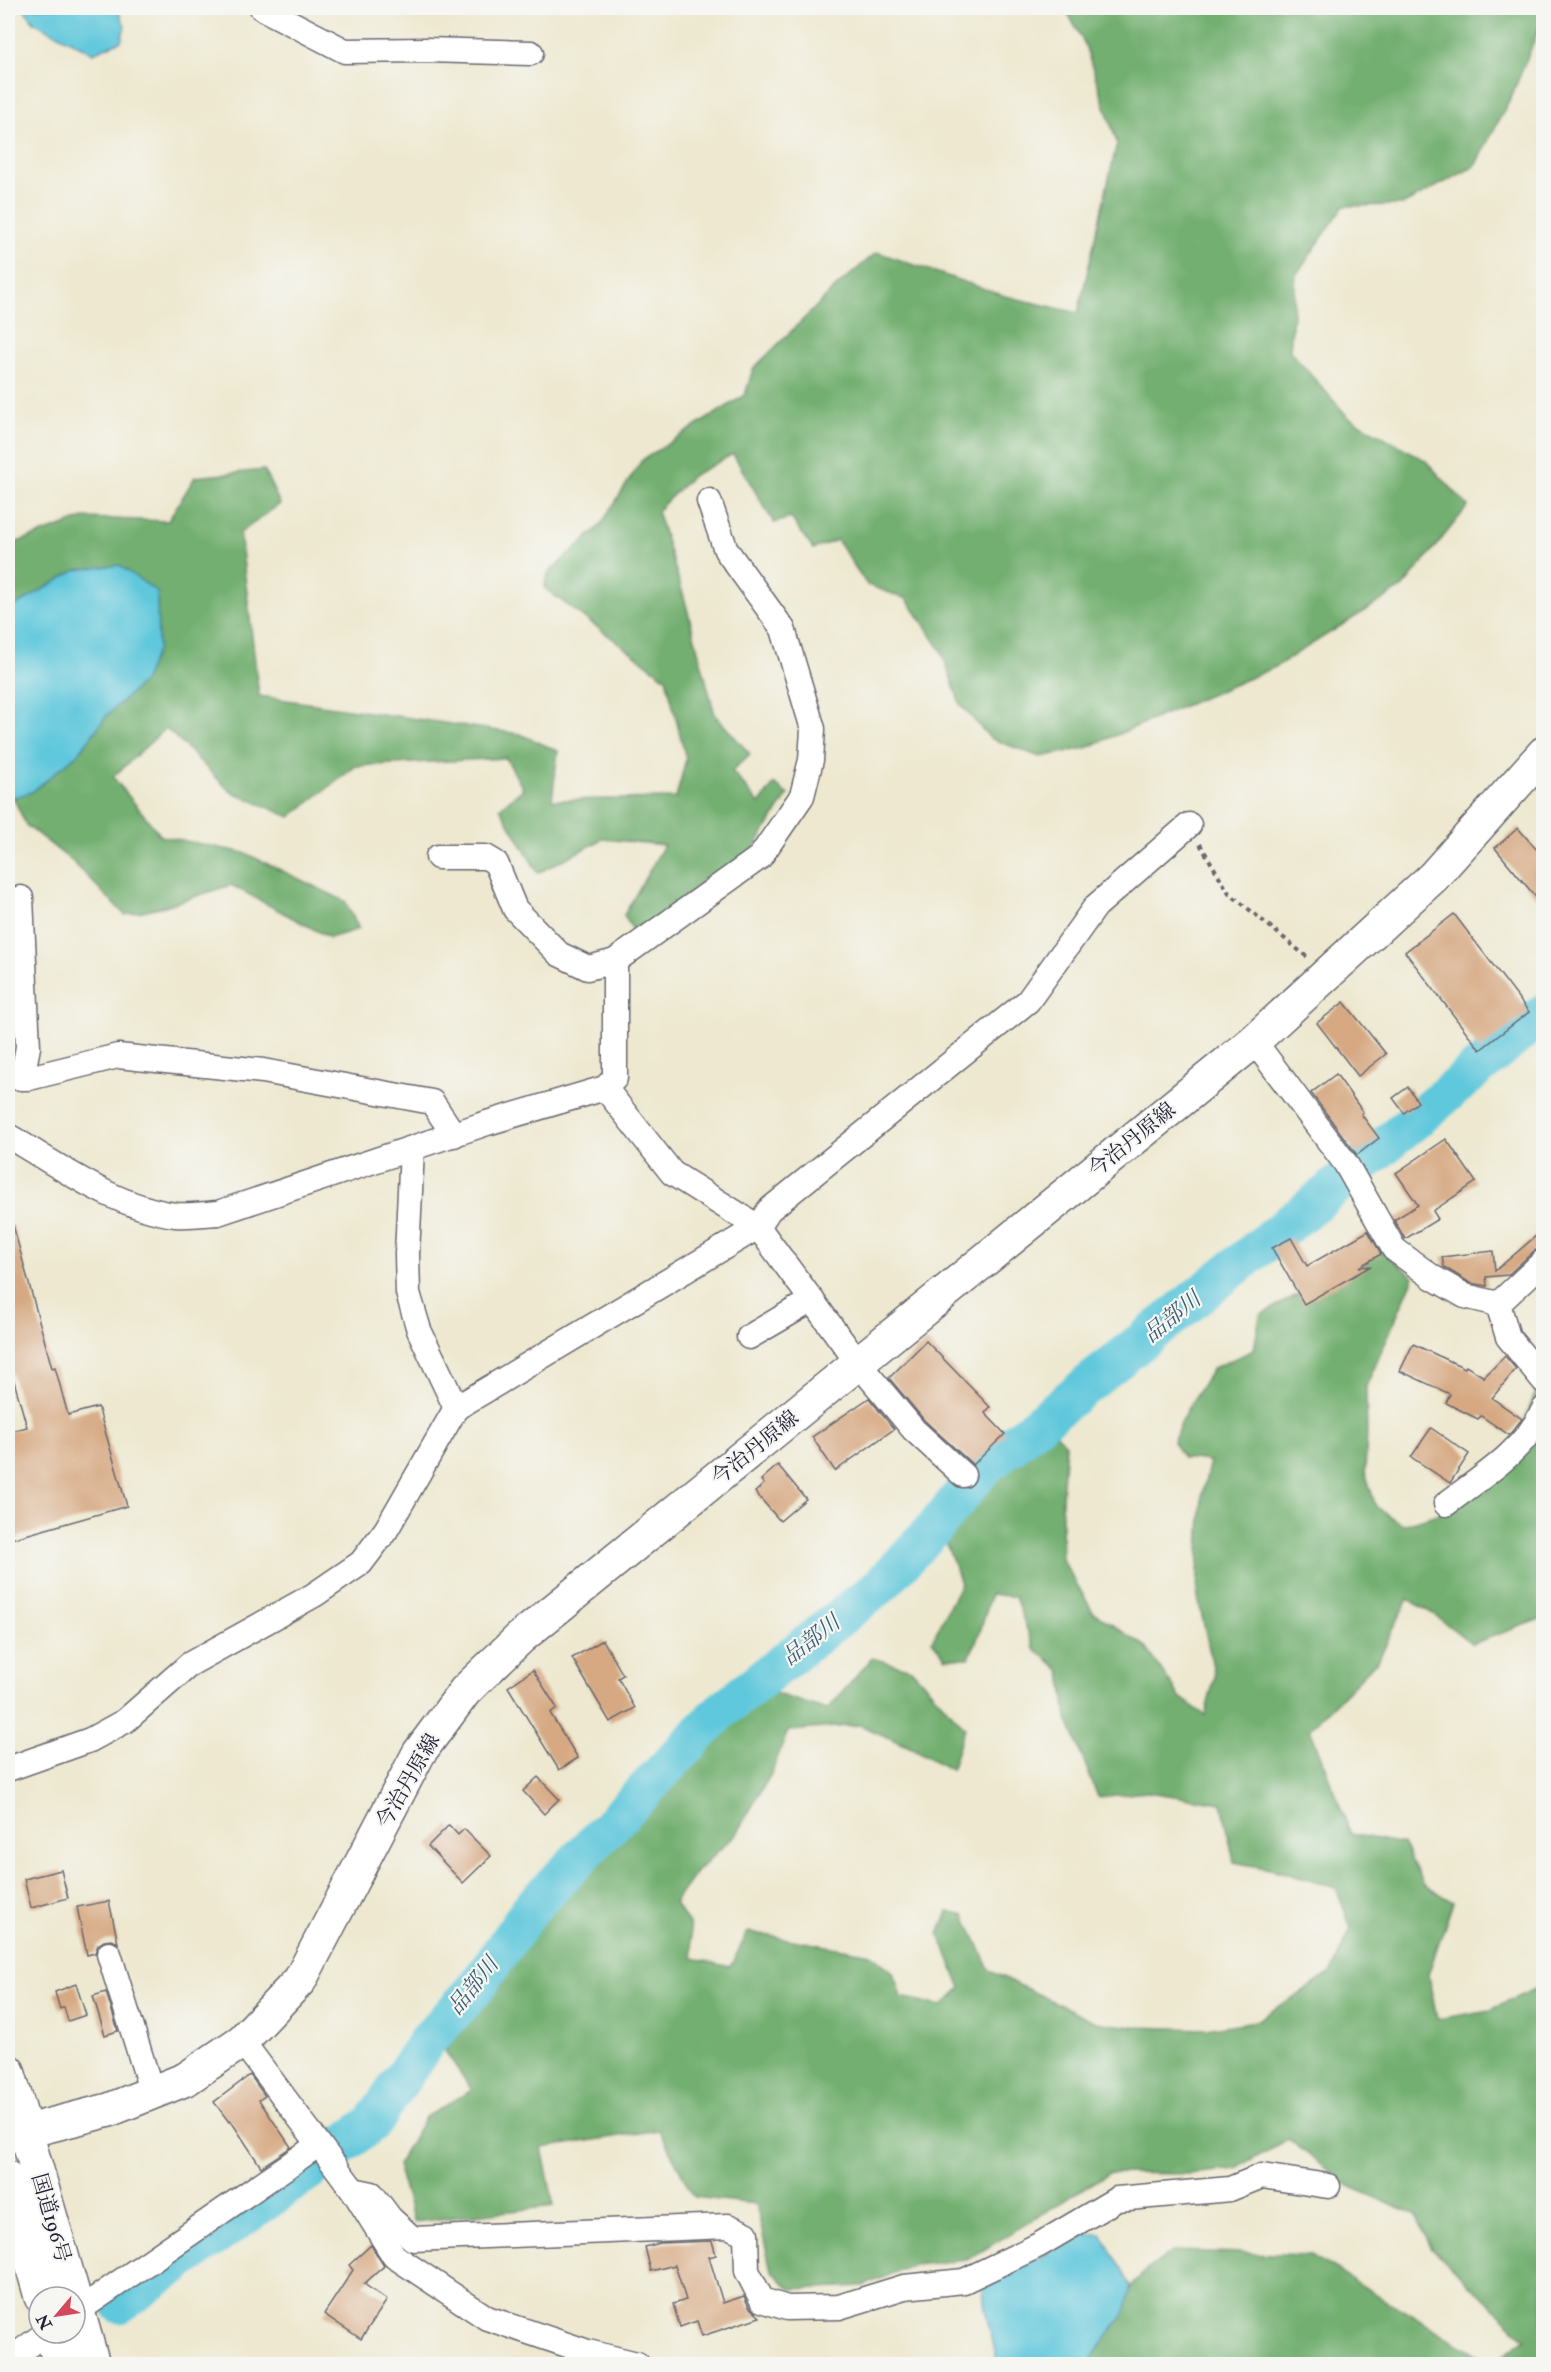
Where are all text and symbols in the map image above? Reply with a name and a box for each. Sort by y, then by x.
street label: 今治丹原線 [1083,1096,1181,1184]
water label: 品部川 [1138,1284,1208,1349]
street label: 今治丹原線 [706,1404,804,1492]
water label: 品部川 [776,1607,847,1671]
street label: 今治丹原線 [370,1729,446,1833]
water label: 品部川 [441,1950,506,2020]
street label: 国道196号 [25,2170,77,2266]
north arrow [27,2285,87,2345]
text: N [32,2310,57,2334]

